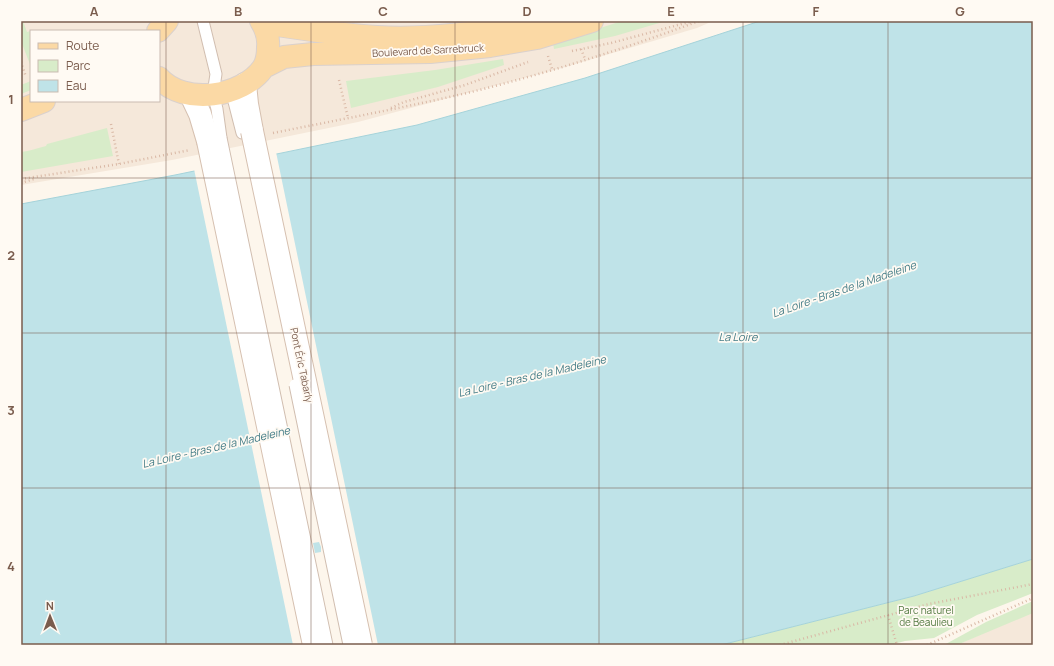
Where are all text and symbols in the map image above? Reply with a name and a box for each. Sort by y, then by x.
text: A [90,2,99,20]
text: B [234,2,242,20]
text: C [378,2,388,20]
text: D [522,2,532,20]
text: E [667,2,675,20]
text: F [813,2,820,20]
text: G [955,2,965,20]
legend [30,30,160,102]
text: Route [66,37,99,54]
street label: Boulevard de Sarrebruck [372,40,485,60]
text: Parc [66,57,91,74]
text: Eau [66,77,87,94]
text: 1 [8,90,14,108]
text: 2 [7,246,15,264]
water label: La Loire - Bras de la Madeleine [770,257,918,320]
street label: Pont Éric Tabarly [287,326,317,405]
water label: La Loire [719,329,758,344]
water label: La Loire - Bras de la Madeleine [456,351,608,400]
text: 3 [7,401,15,419]
water label: La Loire - Bras de la Madeleine [140,422,292,471]
text: 4 [7,557,15,575]
north arrow [30,596,70,636]
text: N [46,598,54,613]
park label: Parc naturel de Beaulieu [898,603,954,629]

